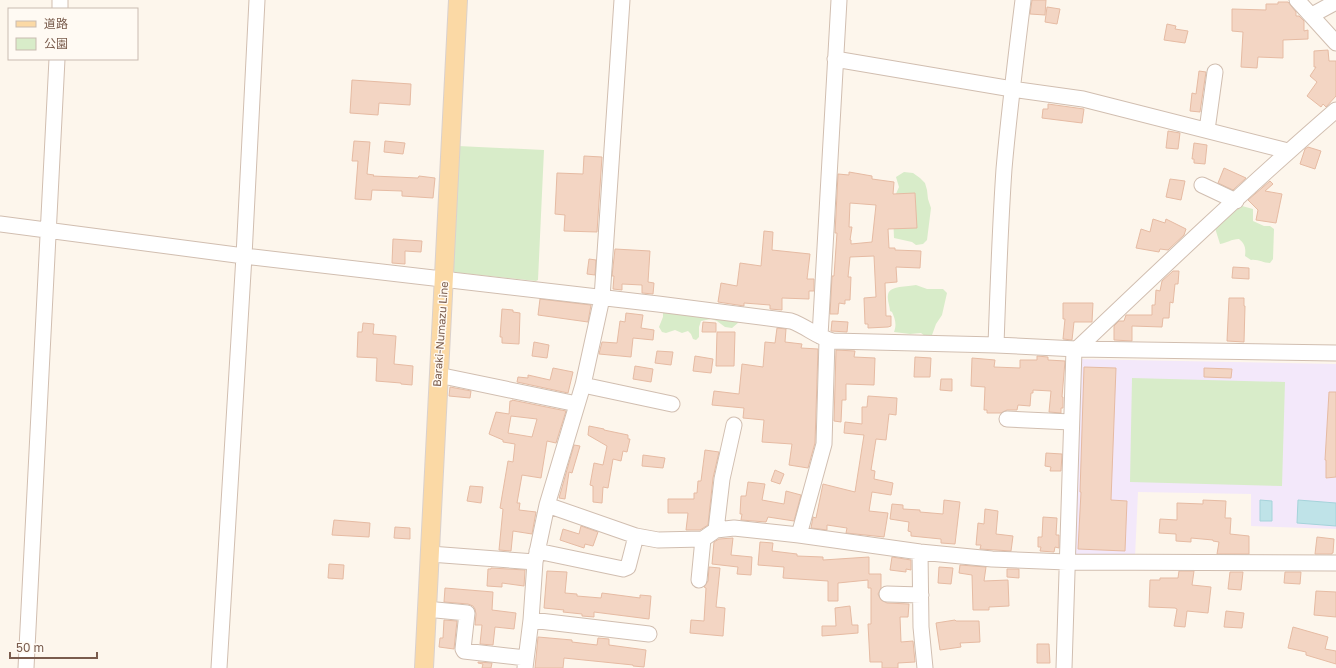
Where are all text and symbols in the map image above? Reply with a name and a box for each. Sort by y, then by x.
legend [8,8,138,60]
text: 道路 [44,16,68,31]
text: 公園 [44,36,68,51]
street label: Baraki-Numazu Line [430,281,450,387]
scale bar [10,634,97,660]
text: 50 m [16,640,44,655]

